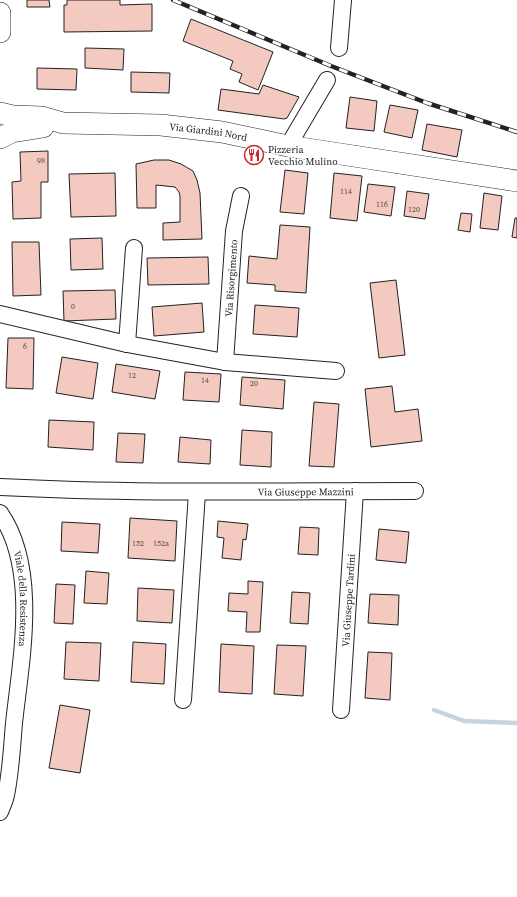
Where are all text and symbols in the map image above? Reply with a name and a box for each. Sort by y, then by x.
street label: Via Giardini Nord [169,120,249,144]
place label: Pizzeria Vecchio Mulino [268,143,338,168]
restaurant icon: Pizzeria Vecchio Mulino [243,144,265,166]
house number: 98 [37,155,45,166]
house number: 114 [340,186,352,197]
house number: 116 [376,199,388,210]
house number: 120 [408,204,420,215]
street label: Via Risorgimento [222,239,240,317]
house number: 0 [71,301,75,312]
house number: 6 [23,341,27,352]
house number: 12 [128,370,136,381]
house number: 14 [201,375,209,386]
house number: 20 [250,378,258,389]
street label: Via Giuseppe Mazzini [258,485,354,499]
house number: 152 [132,538,144,549]
house number: 152a [153,538,170,549]
street label: Viale della Resistenza [11,549,30,648]
street label: Via Giuseppe Tardini [339,553,358,647]

